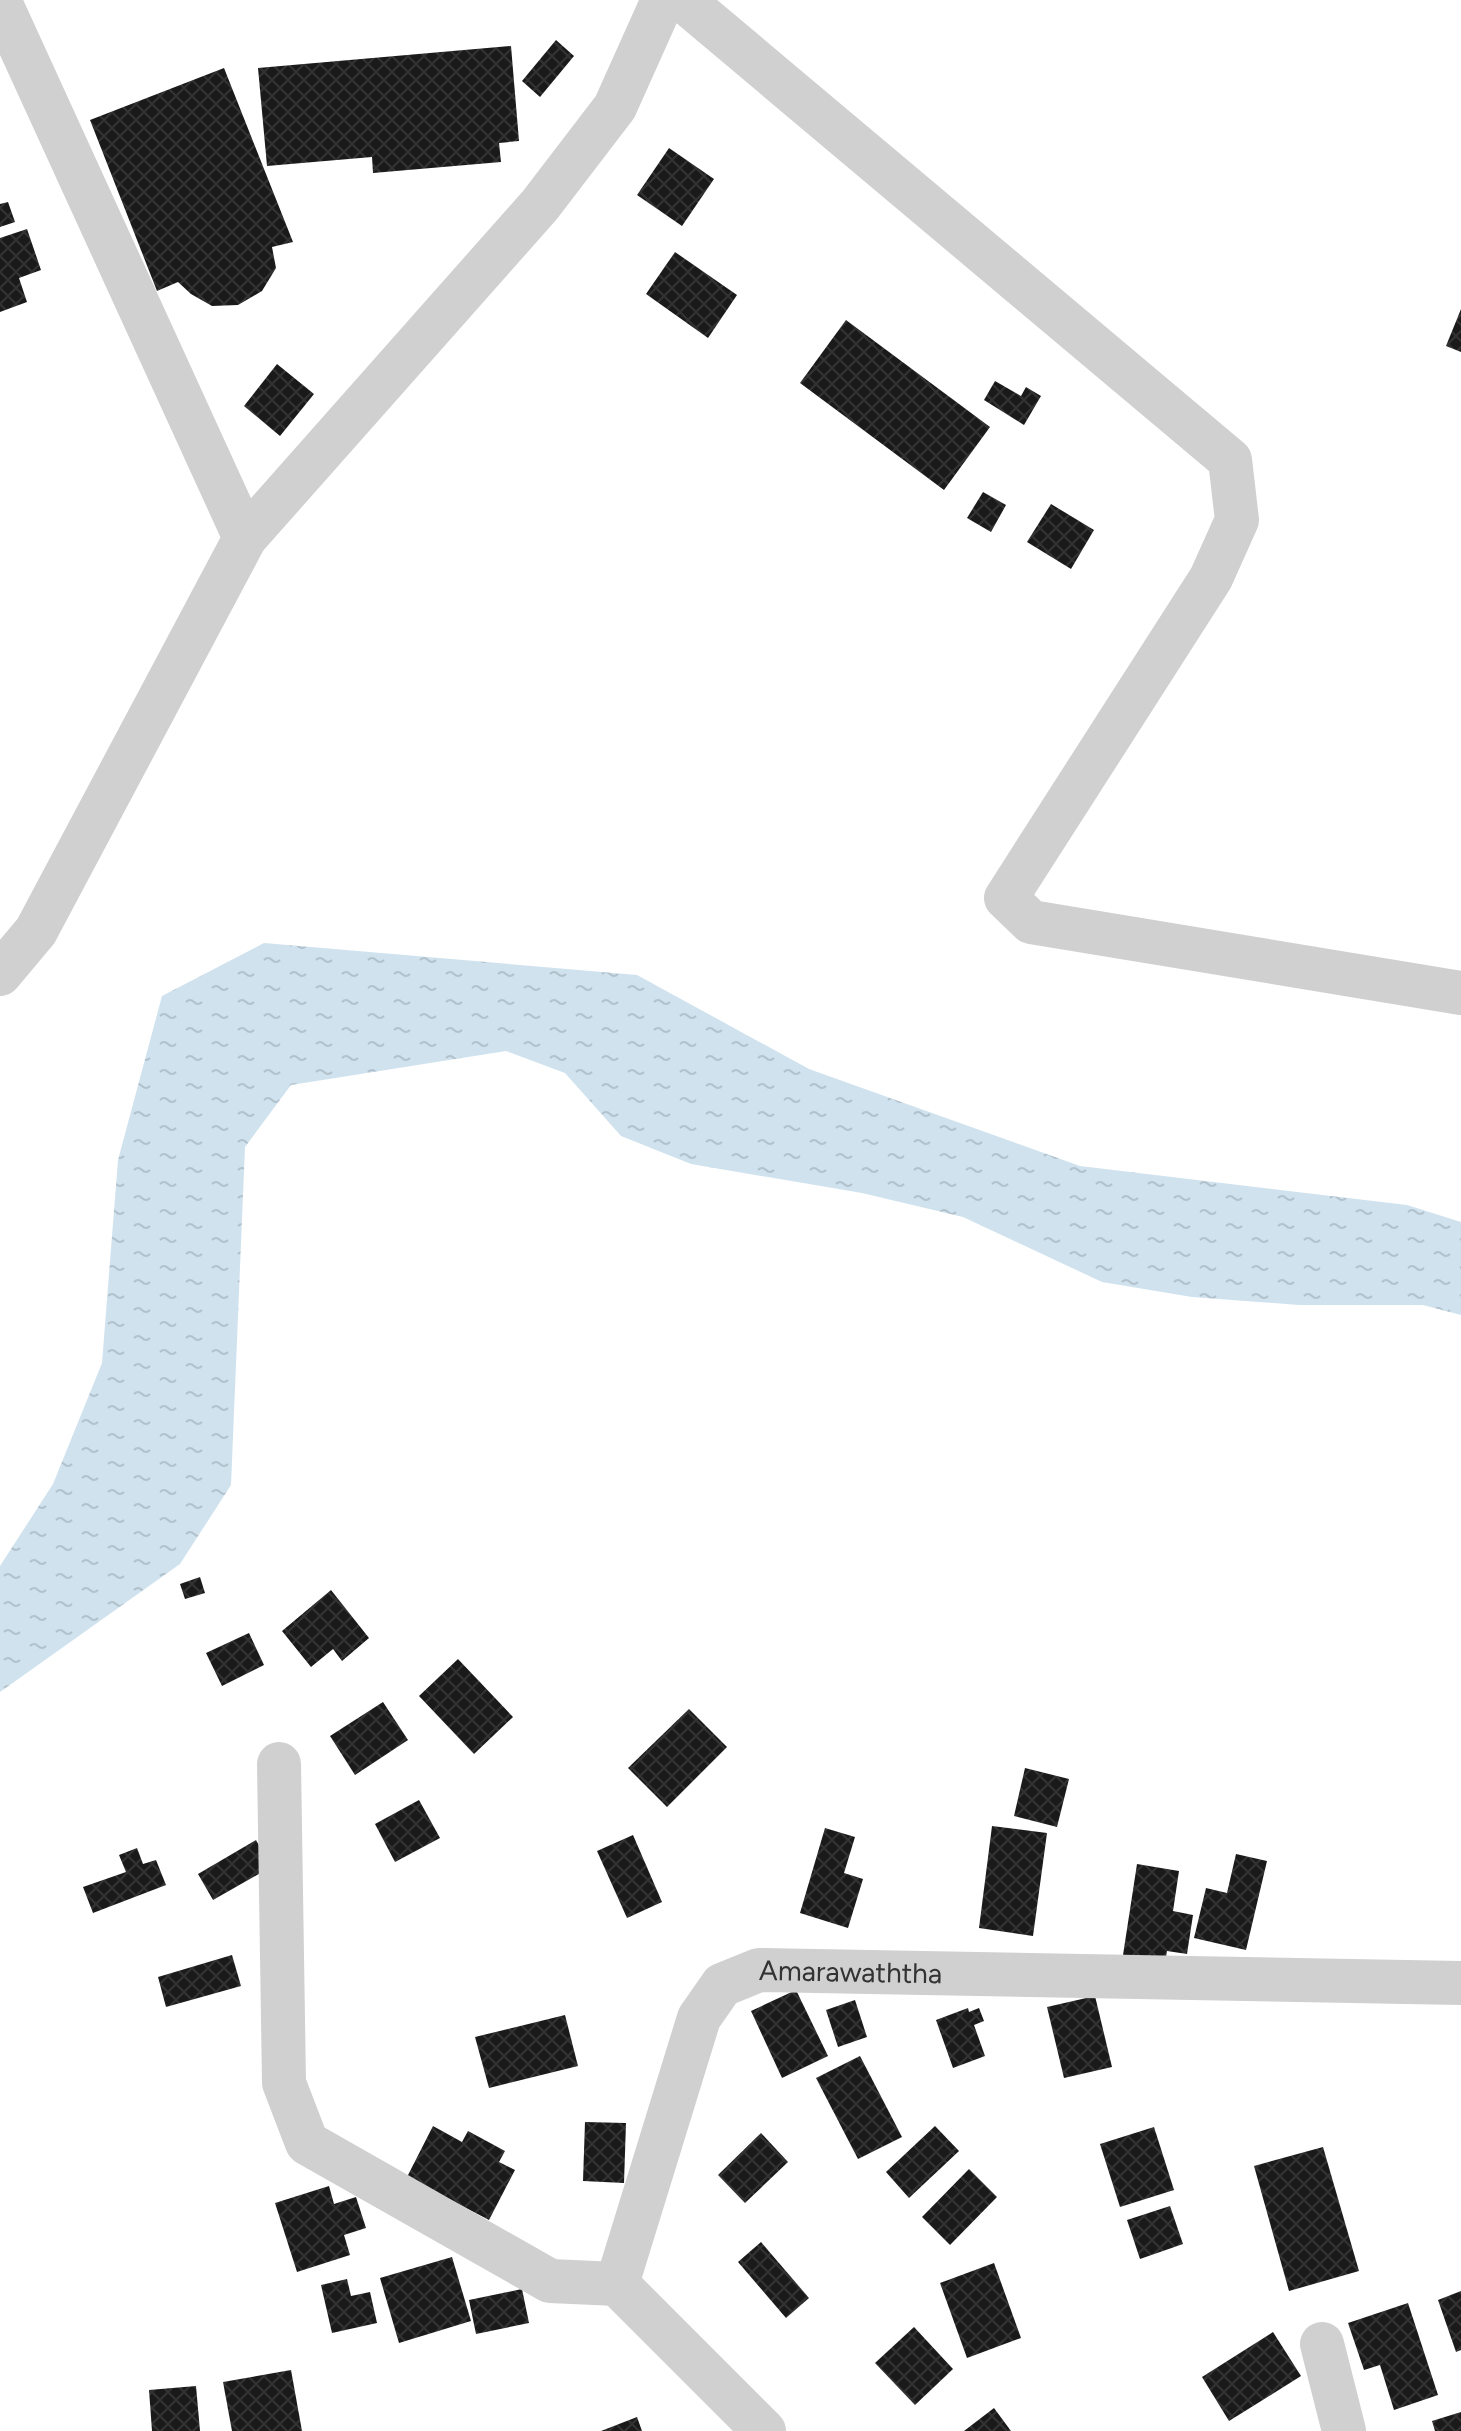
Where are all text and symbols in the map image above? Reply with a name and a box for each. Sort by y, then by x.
street label: Amarawaththa [759,1953,943,1990]

